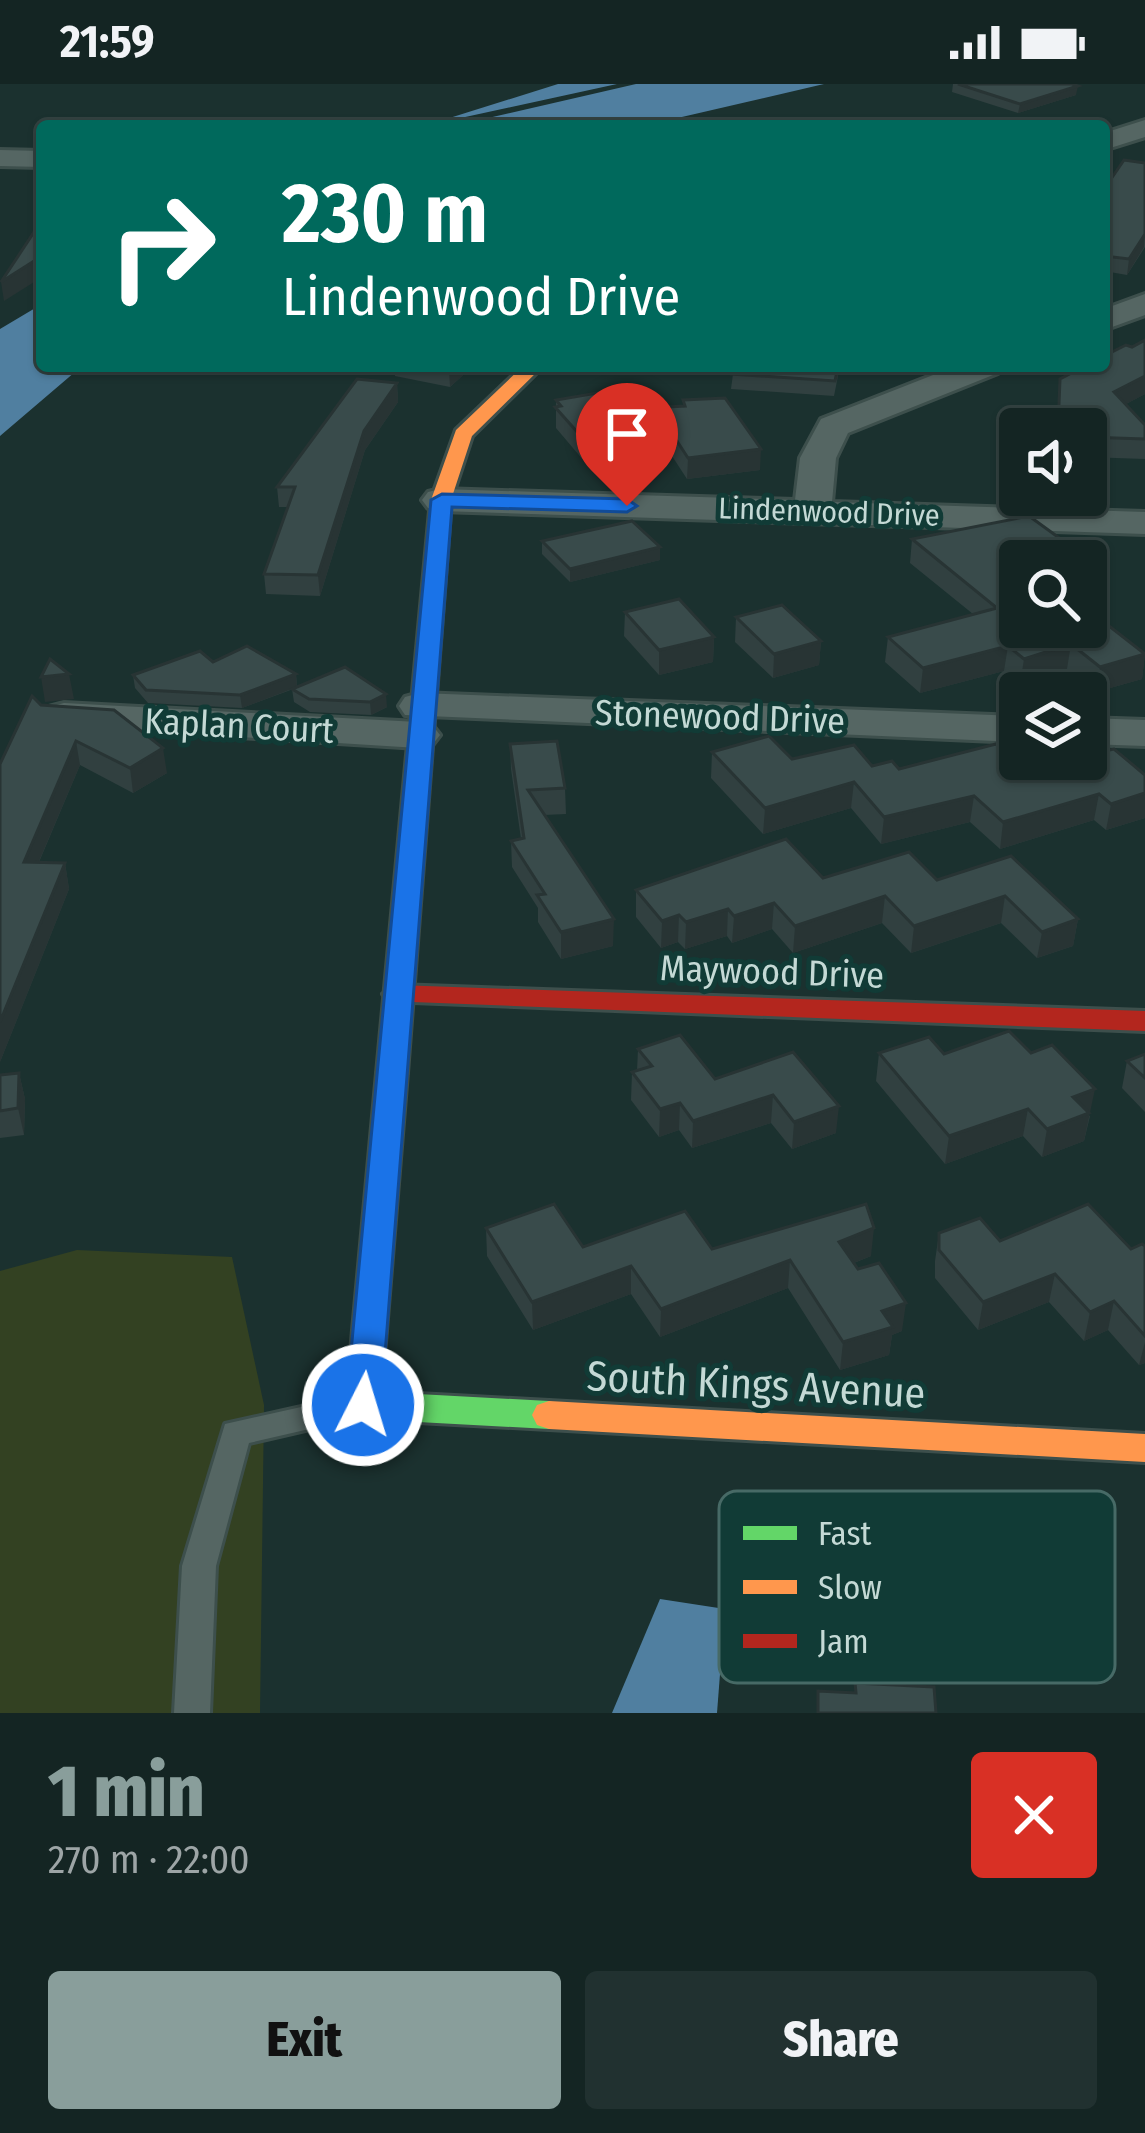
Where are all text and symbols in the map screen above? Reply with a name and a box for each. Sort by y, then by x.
text: 21:59 [60,15,154,69]
text: 230 m [282,163,488,264]
icon: right [84,168,240,324]
text: Lindenwood Drive [282,265,680,329]
pin [576,383,678,506]
icon: arrive [594,401,660,467]
map controls [999,408,1107,780]
button: sound [999,408,1107,516]
street label: Lindenwood Drive [718,490,940,534]
button: search [999,540,1107,648]
button: layers [999,672,1107,780]
street label: Stonewood Drive [594,691,846,743]
street label: Kaplan Court [143,699,335,753]
street label: Maywood Drive [659,946,885,998]
position arrow [300,1342,426,1468]
street label: South Kings Avenue [585,1351,927,1419]
legend [719,1491,1115,1683]
text: Fast [818,1514,872,1554]
text: Slow [818,1568,882,1608]
text: Jam [818,1622,869,1662]
text: 1 min [48,1749,205,1835]
button: close [971,1752,1097,1878]
text: 270 m · 22:00 [48,1837,250,1883]
button: Exit [48,1971,561,2109]
button: Share [585,1971,1097,2109]

